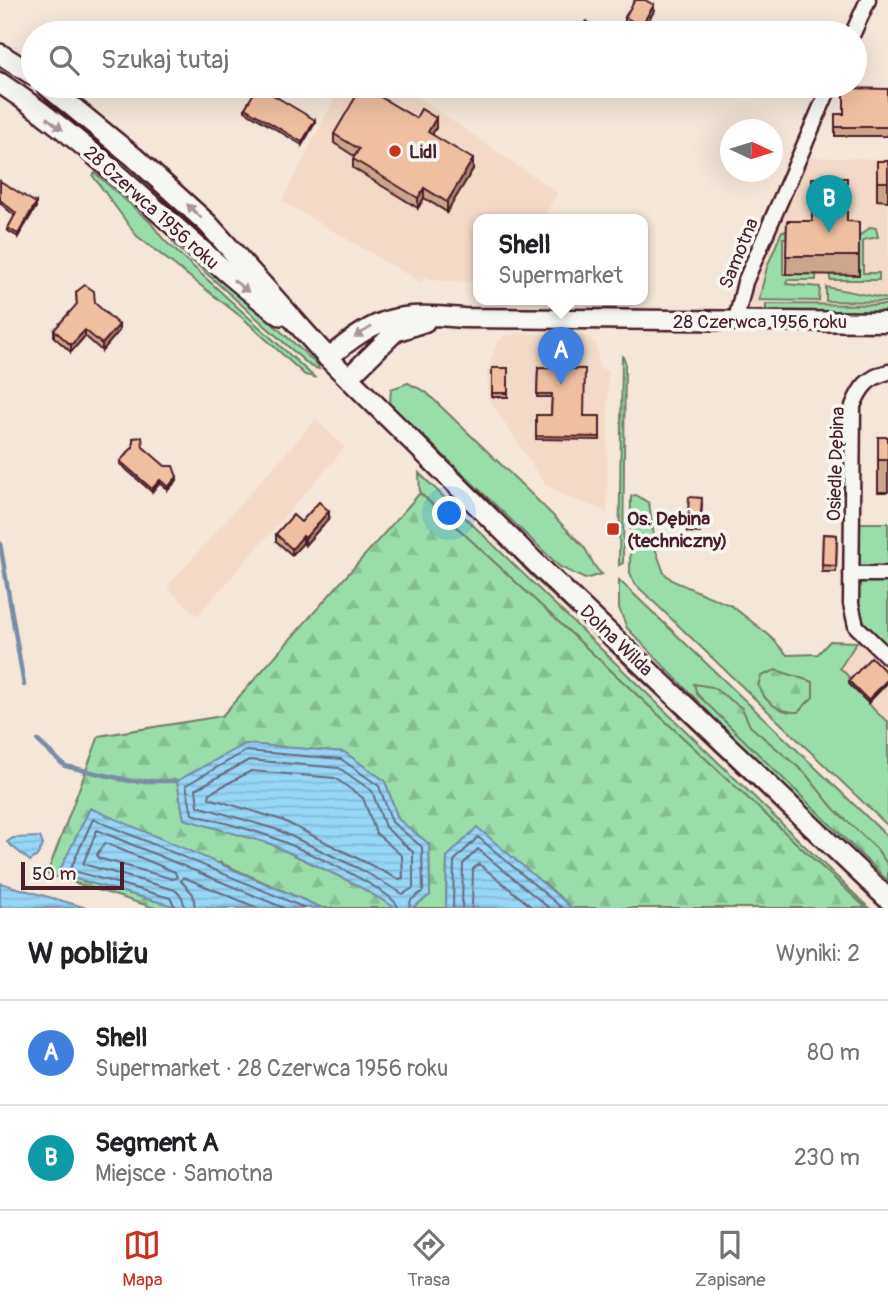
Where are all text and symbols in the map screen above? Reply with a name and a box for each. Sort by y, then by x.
search box [21,21,867,98]
icon: search [45,41,83,79]
text: Szukaj tutaj [101,44,229,76]
one-way arrow [46,116,64,130]
north arrow [720,119,783,182]
place label: Lidl [409,140,437,164]
street label: 28 Czerwca 1956 roku [79,141,224,275]
marker: Lidl [387,143,403,159]
pin: B [806,175,852,233]
one-way arrow [186,203,203,219]
popup [473,214,648,305]
street label: Samotna [714,214,764,292]
text: Shell [498,229,551,261]
text: Supermarket [498,261,623,290]
one-way arrow [232,278,250,293]
street label: 28 Czerwca 1956 roku [673,310,847,334]
one-way arrow [353,325,373,338]
pin: A [538,327,584,385]
street label: Osiedle Dębina [822,406,850,522]
your location [432,496,466,530]
place label: Os. Dębina (techniczny) [627,507,728,553]
marker: Os. Dębina (techniczny) [605,521,621,537]
street label: Dolna Wilda [575,600,658,682]
scale bar [21,859,124,891]
text: 50 m [32,862,76,886]
text: W pobliżu [28,935,148,972]
text: Wyniki: 2 [776,939,860,968]
text: Shell [95,1022,148,1054]
text: A [44,1038,58,1067]
text: 80 m [807,1038,860,1067]
text: Supermarket · 28 Czerwca 1956 roku [95,1054,448,1083]
text: Segment A [95,1127,219,1159]
text: B [44,1143,58,1172]
text: 230 m [794,1143,860,1172]
text: Miejsce · Samotna [95,1159,273,1188]
tab: Mapa [122,1226,163,1292]
tab: Trasa [407,1226,450,1292]
tab: Zapisane [695,1226,766,1292]

